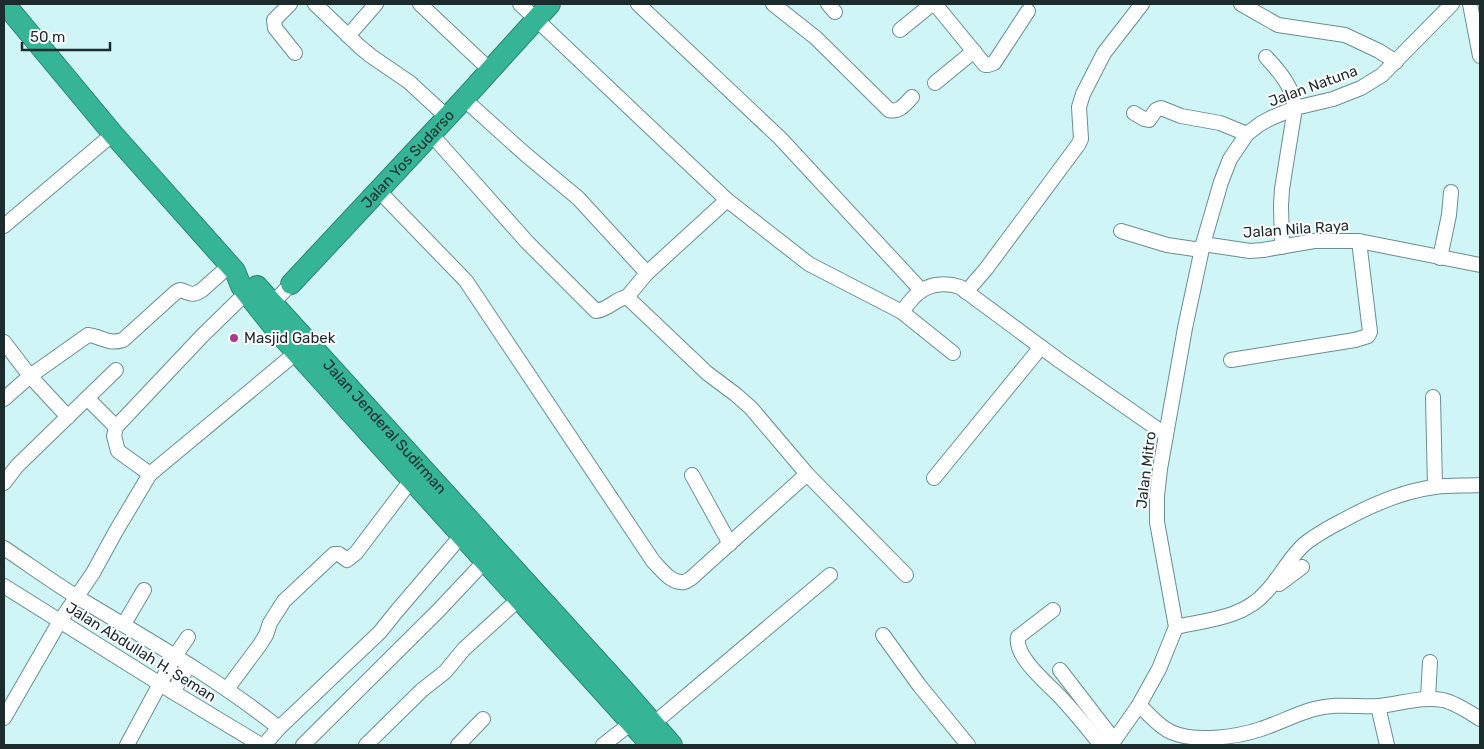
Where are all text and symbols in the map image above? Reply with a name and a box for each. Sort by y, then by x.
scale bar [22,20,110,52]
text: 50 m [30,28,65,46]
street label: Jalan Natuna [1266,62,1360,110]
street label: Jalan Yos Sudarso [358,106,458,212]
street label: Jalan Nila Raya [1242,216,1350,242]
place label: Masjid Gabek [244,329,336,347]
marker: Masjid Gabek [228,332,240,344]
street label: Jalan Jenderal Sudirman [319,356,450,498]
street label: Jalan Mitro [1132,430,1160,510]
street label: Jalan Abdullah H. Seman [63,598,219,706]

